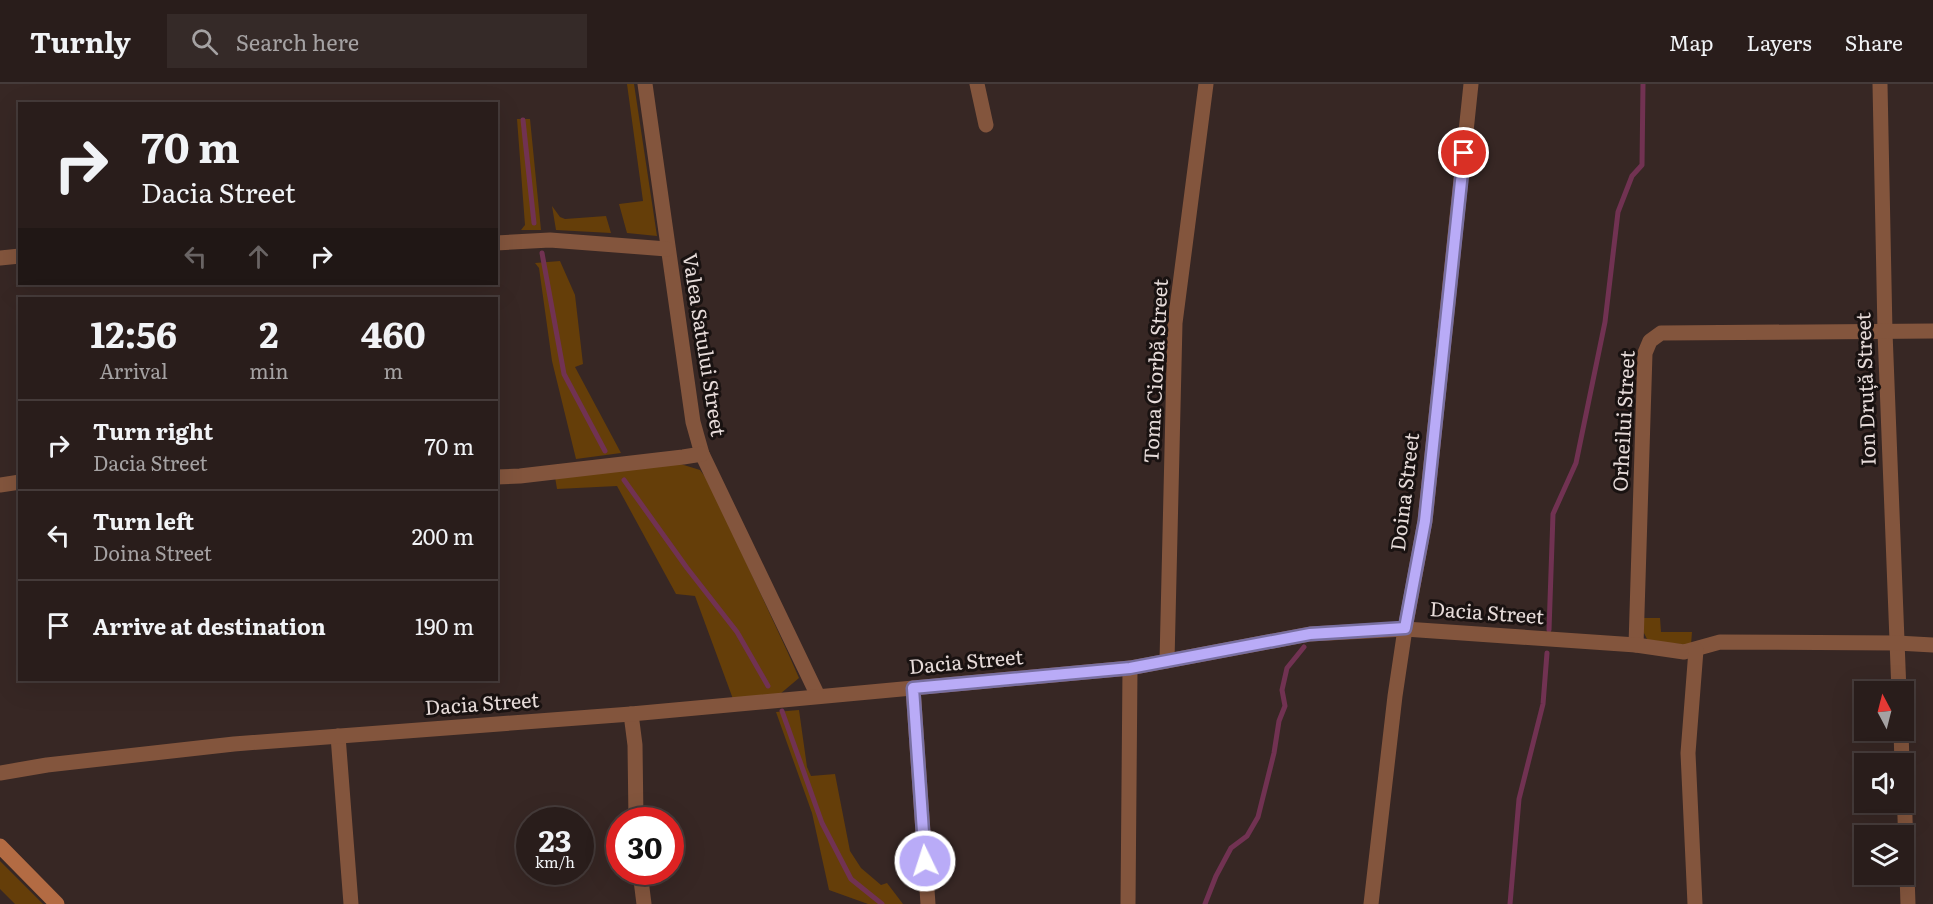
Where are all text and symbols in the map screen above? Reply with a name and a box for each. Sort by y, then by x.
search box [167,14,587,68]
text: Turnly [30,20,131,62]
icon: search [188,25,221,58]
text: Search here [236,25,359,58]
text: Map [1669,26,1714,57]
text: Layers [1747,26,1812,57]
text: Share [1845,26,1903,57]
text: 70 m [141,114,240,176]
icon: right [42,126,120,204]
pin [1438,127,1489,178]
icon: arrive [1447,136,1480,169]
text: Dacia Street [141,171,296,211]
icon: left [179,240,212,273]
icon: ahead [242,240,275,273]
icon: right [305,240,338,273]
street label: Valea Satului Street [677,251,735,439]
street label: Toma Ciorbă Street [1134,278,1174,464]
text: 12:56 [90,306,177,359]
text: 2 [259,306,279,359]
text: 460 [361,306,426,359]
street label: Ion Druță Street [1846,312,1882,466]
street label: Orheilui Street [1603,350,1641,492]
text: Arrival [99,355,168,385]
text: min [249,355,289,385]
text: m [384,355,403,385]
text: Turn right [93,414,213,447]
icon: right [42,429,75,462]
text: 70 m [424,429,474,462]
street label: Doina Street [1381,431,1425,553]
text: Dacia Street [93,447,208,477]
text: Turn left [93,504,194,537]
icon: left [42,519,75,552]
text: 200 m [412,519,474,552]
text: Doina Street [93,537,212,567]
street label: Dacia Street [1429,592,1545,630]
icon: arrive [42,609,75,642]
text: Arrive at destination [93,609,326,642]
text: 190 m [415,609,474,642]
street label: Dacia Street [907,640,1024,680]
north arrow [1854,681,1914,741]
map controls [1854,681,1914,885]
street label: Dacia Street [424,683,540,721]
button: sound [1854,753,1914,813]
speed limit sign: 30 [606,807,684,885]
text: 23 [539,817,571,861]
button: layers [1854,825,1914,885]
position arrow [893,829,957,893]
text: km/h [535,850,575,873]

